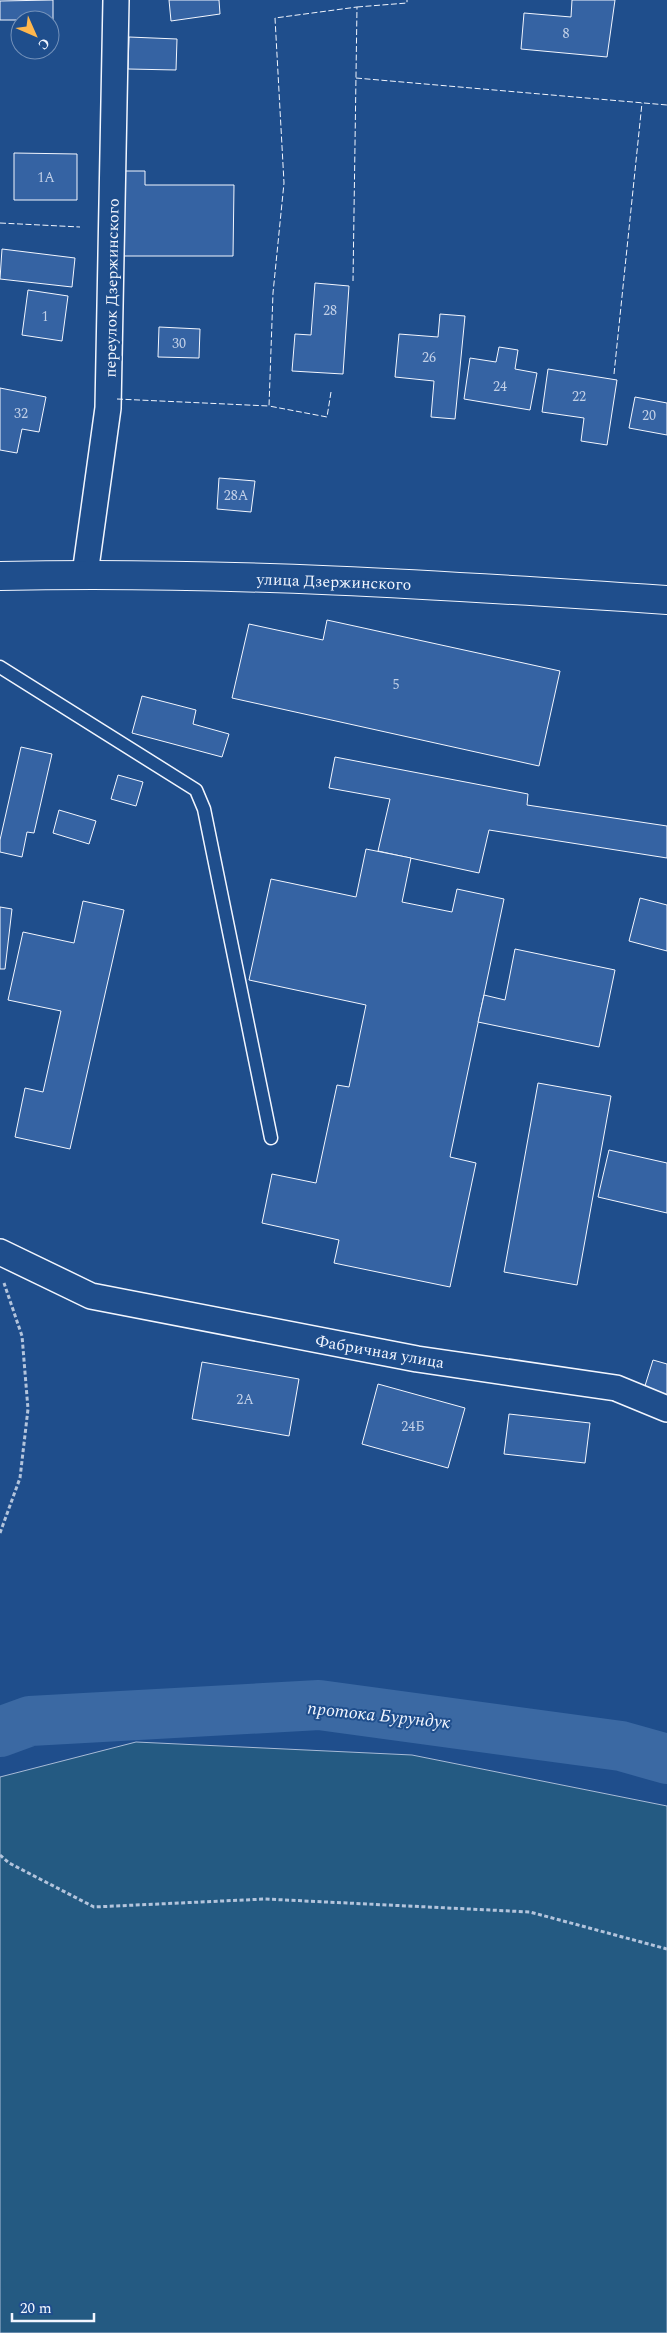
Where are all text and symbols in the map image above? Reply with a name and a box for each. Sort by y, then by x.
north arrow [10,10,60,60]
house number: 8 [563,23,570,44]
text: С [33,33,55,55]
house number: 1А [37,167,55,188]
street label: переулок Дзержинского [98,198,126,378]
house number: 28 [323,300,337,321]
house number: 1 [42,306,49,327]
house number: 30 [172,333,186,354]
house number: 26 [422,347,436,368]
house number: 24 [493,376,507,397]
house number: 22 [572,386,586,407]
house number: 32 [14,403,28,424]
house number: 20 [642,405,656,426]
house number: 28А [224,485,249,506]
street label: улица Дзержинского [255,567,412,597]
house number: 5 [393,674,400,695]
street label: Фабричная улица [314,1329,446,1375]
house number: 2А [236,1389,254,1410]
house number: 24Б [401,1416,425,1437]
water label: протока Бурундук [306,1695,452,1736]
scale bar [12,2290,95,2322]
text: 20 m [20,2297,52,2320]

